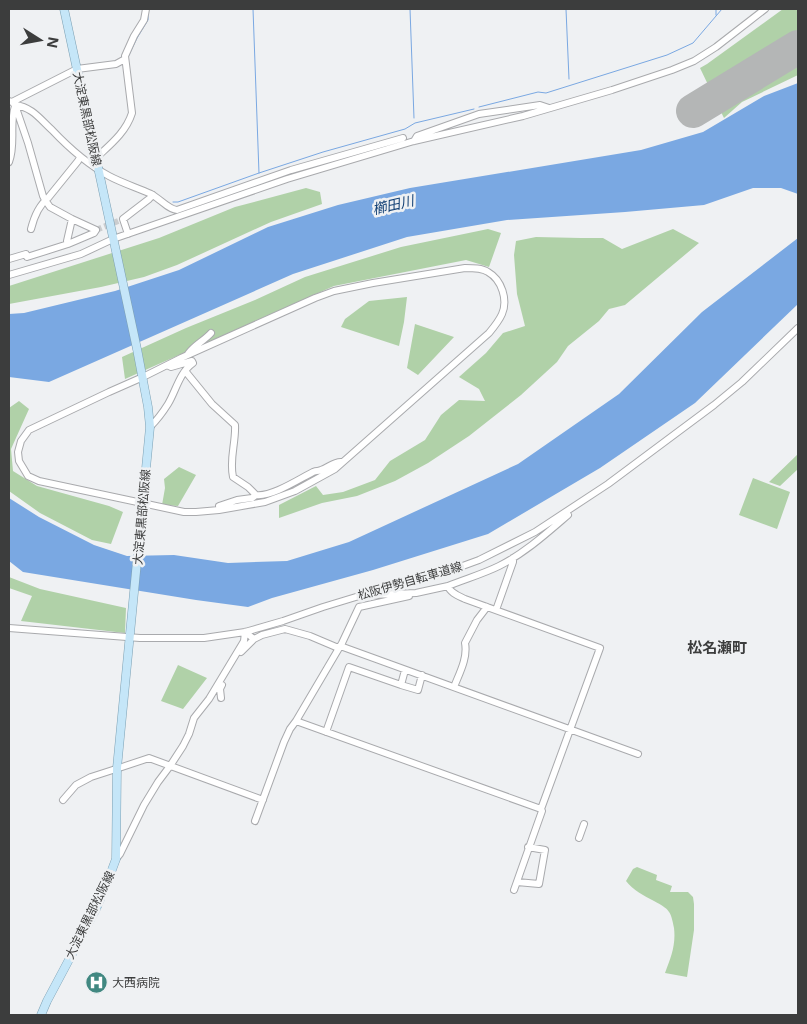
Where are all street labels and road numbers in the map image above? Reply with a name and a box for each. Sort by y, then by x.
street label: 大淀東黒部松阪線 [70,70,105,167]
street label: 大淀東黒部松阪線 [130,468,153,565]
street label: 松阪伊勢自転車道線 [356,558,464,603]
street label: 大淀東黒部松阪線 [62,868,117,961]

